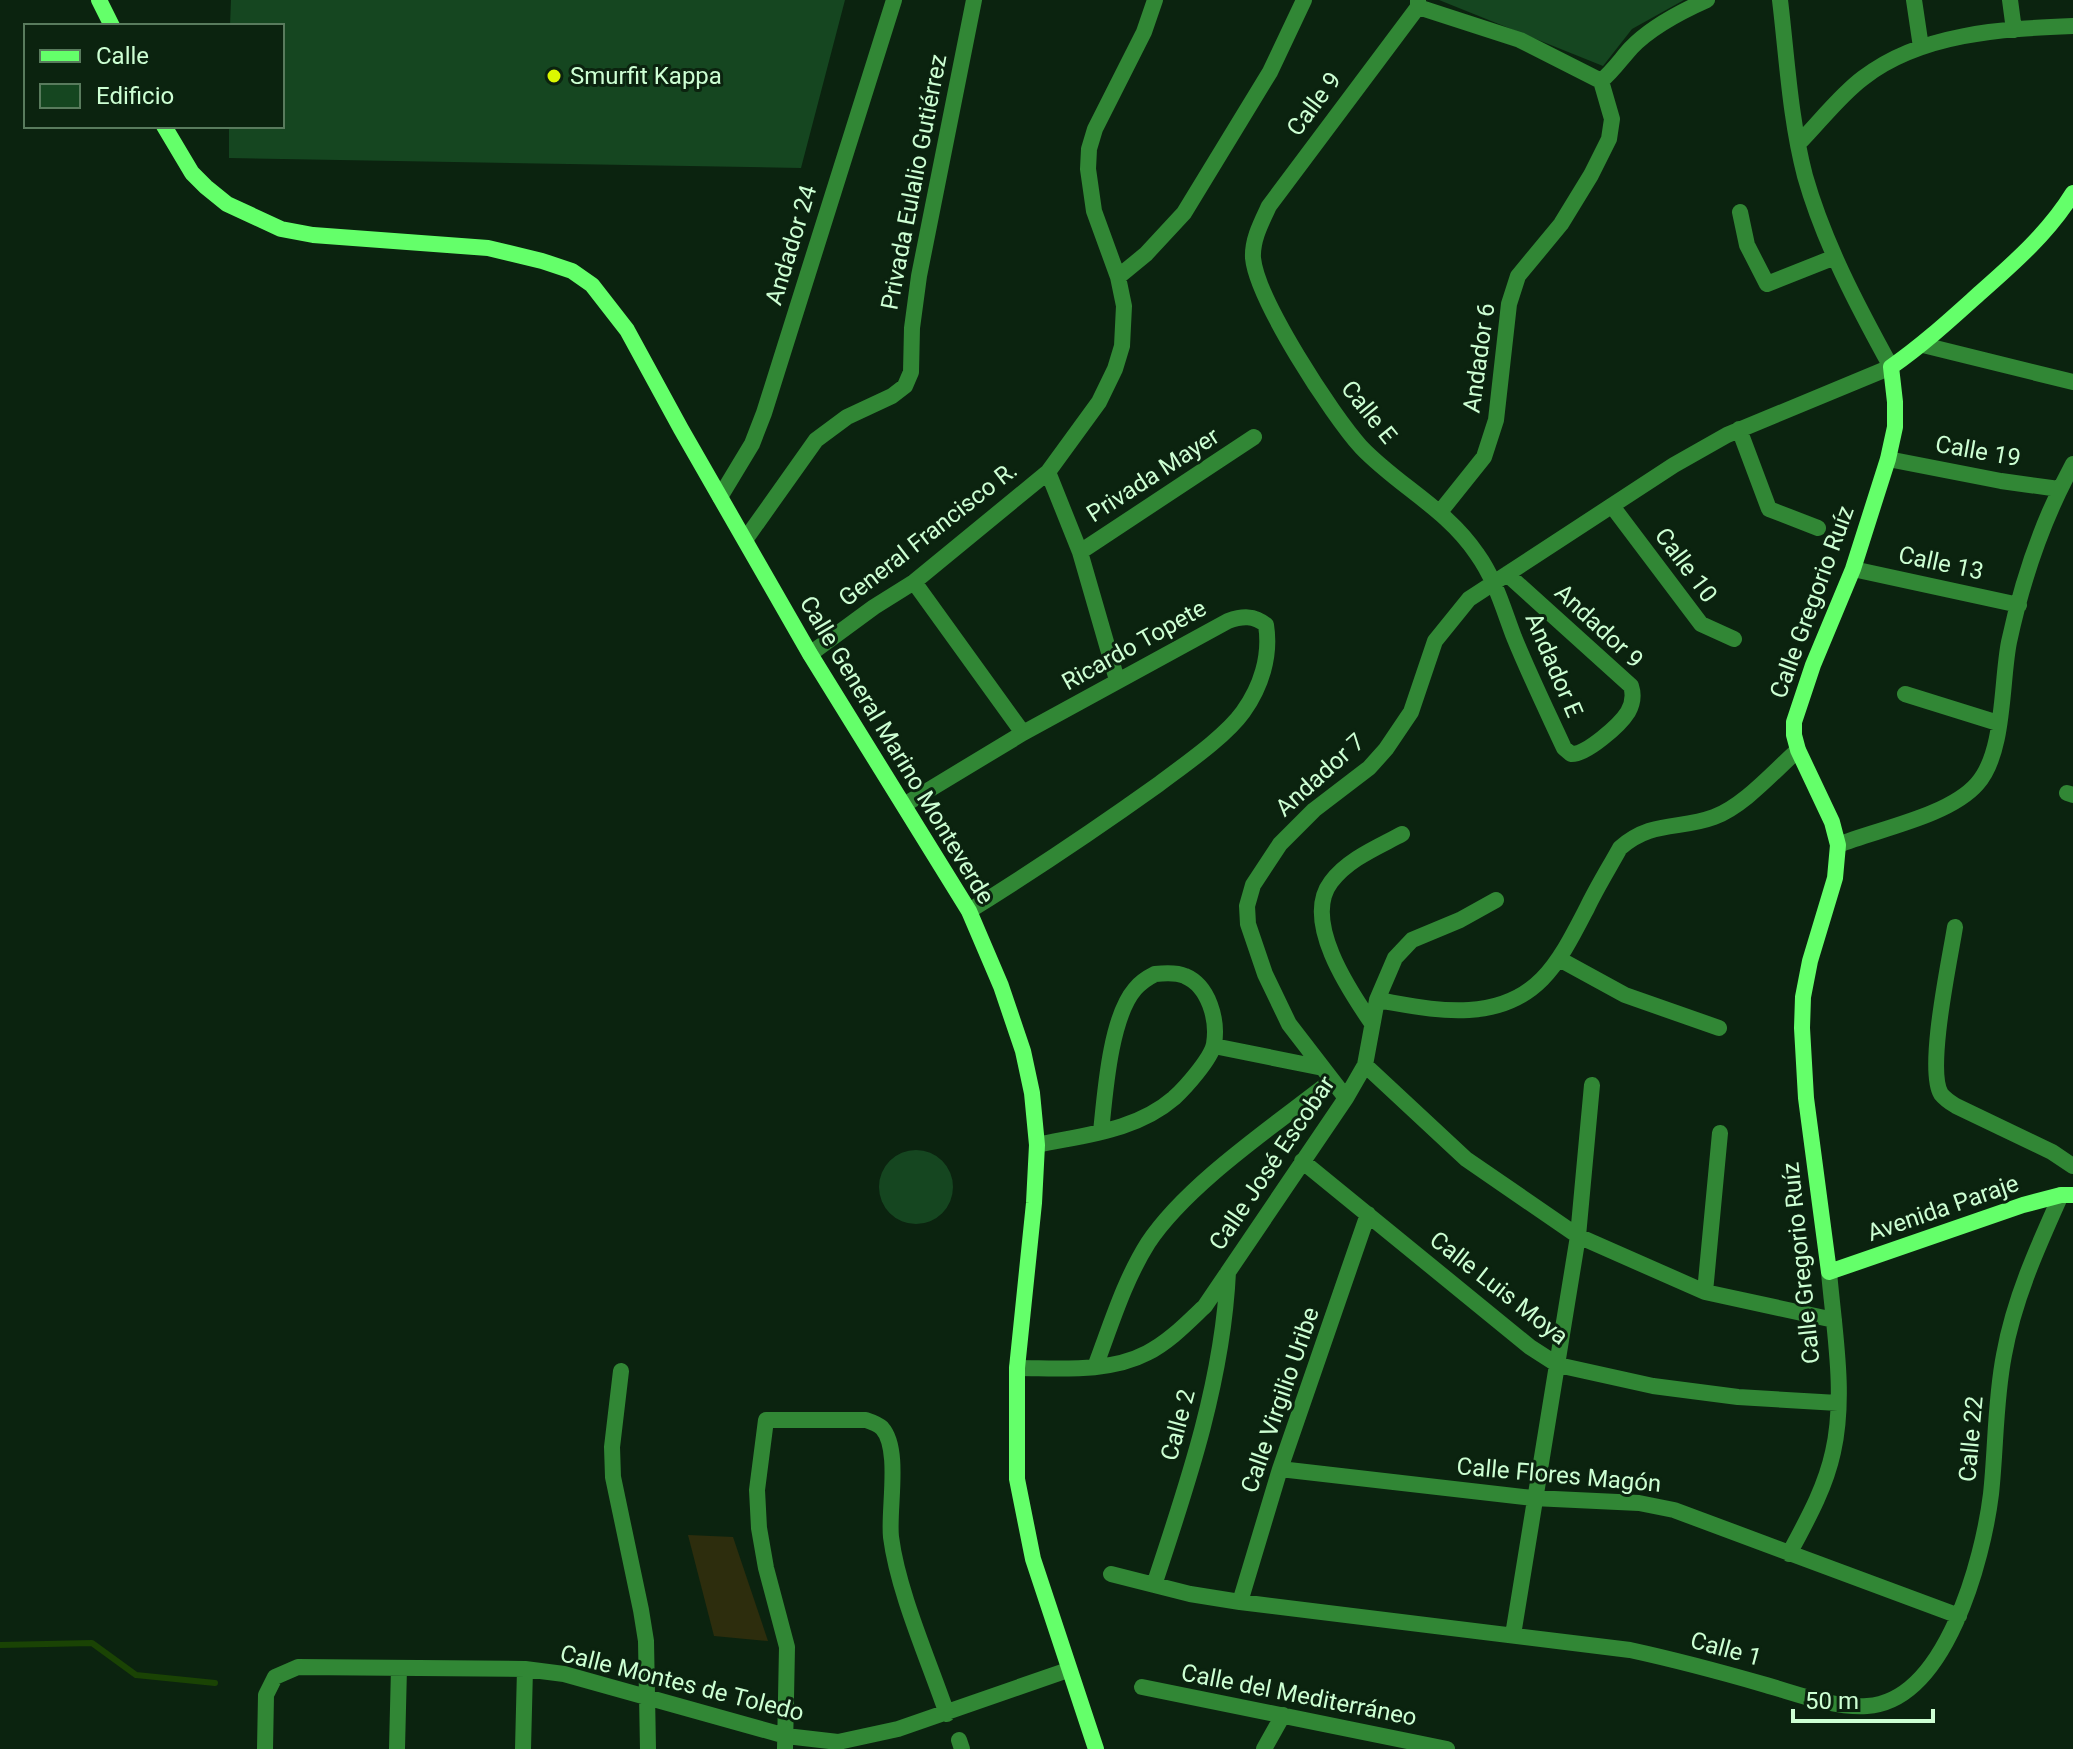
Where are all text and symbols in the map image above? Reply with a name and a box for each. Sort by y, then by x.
legend [24,24,284,128]
text: Calle [96,42,149,70]
street label: Privada Eulalio Gutiérrez [875,52,953,312]
place label: Smurfit Kappa [570,62,722,90]
marker: Smurfit Kappa [545,67,563,85]
street label: Calle 9 [1281,67,1347,141]
text: Edificio [96,82,174,110]
street label: Andador 24 [760,182,822,308]
street label: Andador 6 [1457,301,1501,415]
street label: Calle E [1335,375,1403,449]
street label: Privada Mayer [1082,422,1224,528]
street label: Calle 19 [1933,430,2023,472]
street label: General Francisco R. [833,456,1023,612]
street label: Calle Gregorio Ruíz [1764,502,1860,702]
street label: Calle 10 [1649,522,1723,608]
street label: Calle 13 [1896,540,1986,586]
street label: Andador 9 [1549,578,1649,674]
street label: Calle General Marino Monteverde [794,591,1000,909]
street label: Ricardo Topete [1057,594,1211,696]
street label: Andador E [1520,609,1588,721]
street label: Andador 7 [1270,728,1370,822]
street label: Calle José Escobar [1203,1071,1341,1255]
street label: Calle Gregorio Ruíz [1776,1161,1826,1365]
street label: Avenida Paraje [1864,1169,2022,1247]
street label: Calle Luis Moya [1424,1225,1574,1351]
street label: Calle Virgilio Uribe [1235,1304,1325,1496]
street label: Calle 2 [1155,1386,1201,1464]
street label: Calle 22 [1953,1395,1989,1483]
street label: Calle Flores Magón [1456,1452,1662,1498]
street label: Calle 1 [1687,1626,1765,1672]
street label: Calle Montes de Toledo [557,1639,807,1727]
street label: Calle del Mediterráneo [1179,1658,1419,1732]
scale bar [1793,1673,1933,1723]
text: 50 m [1805,1687,1859,1715]

